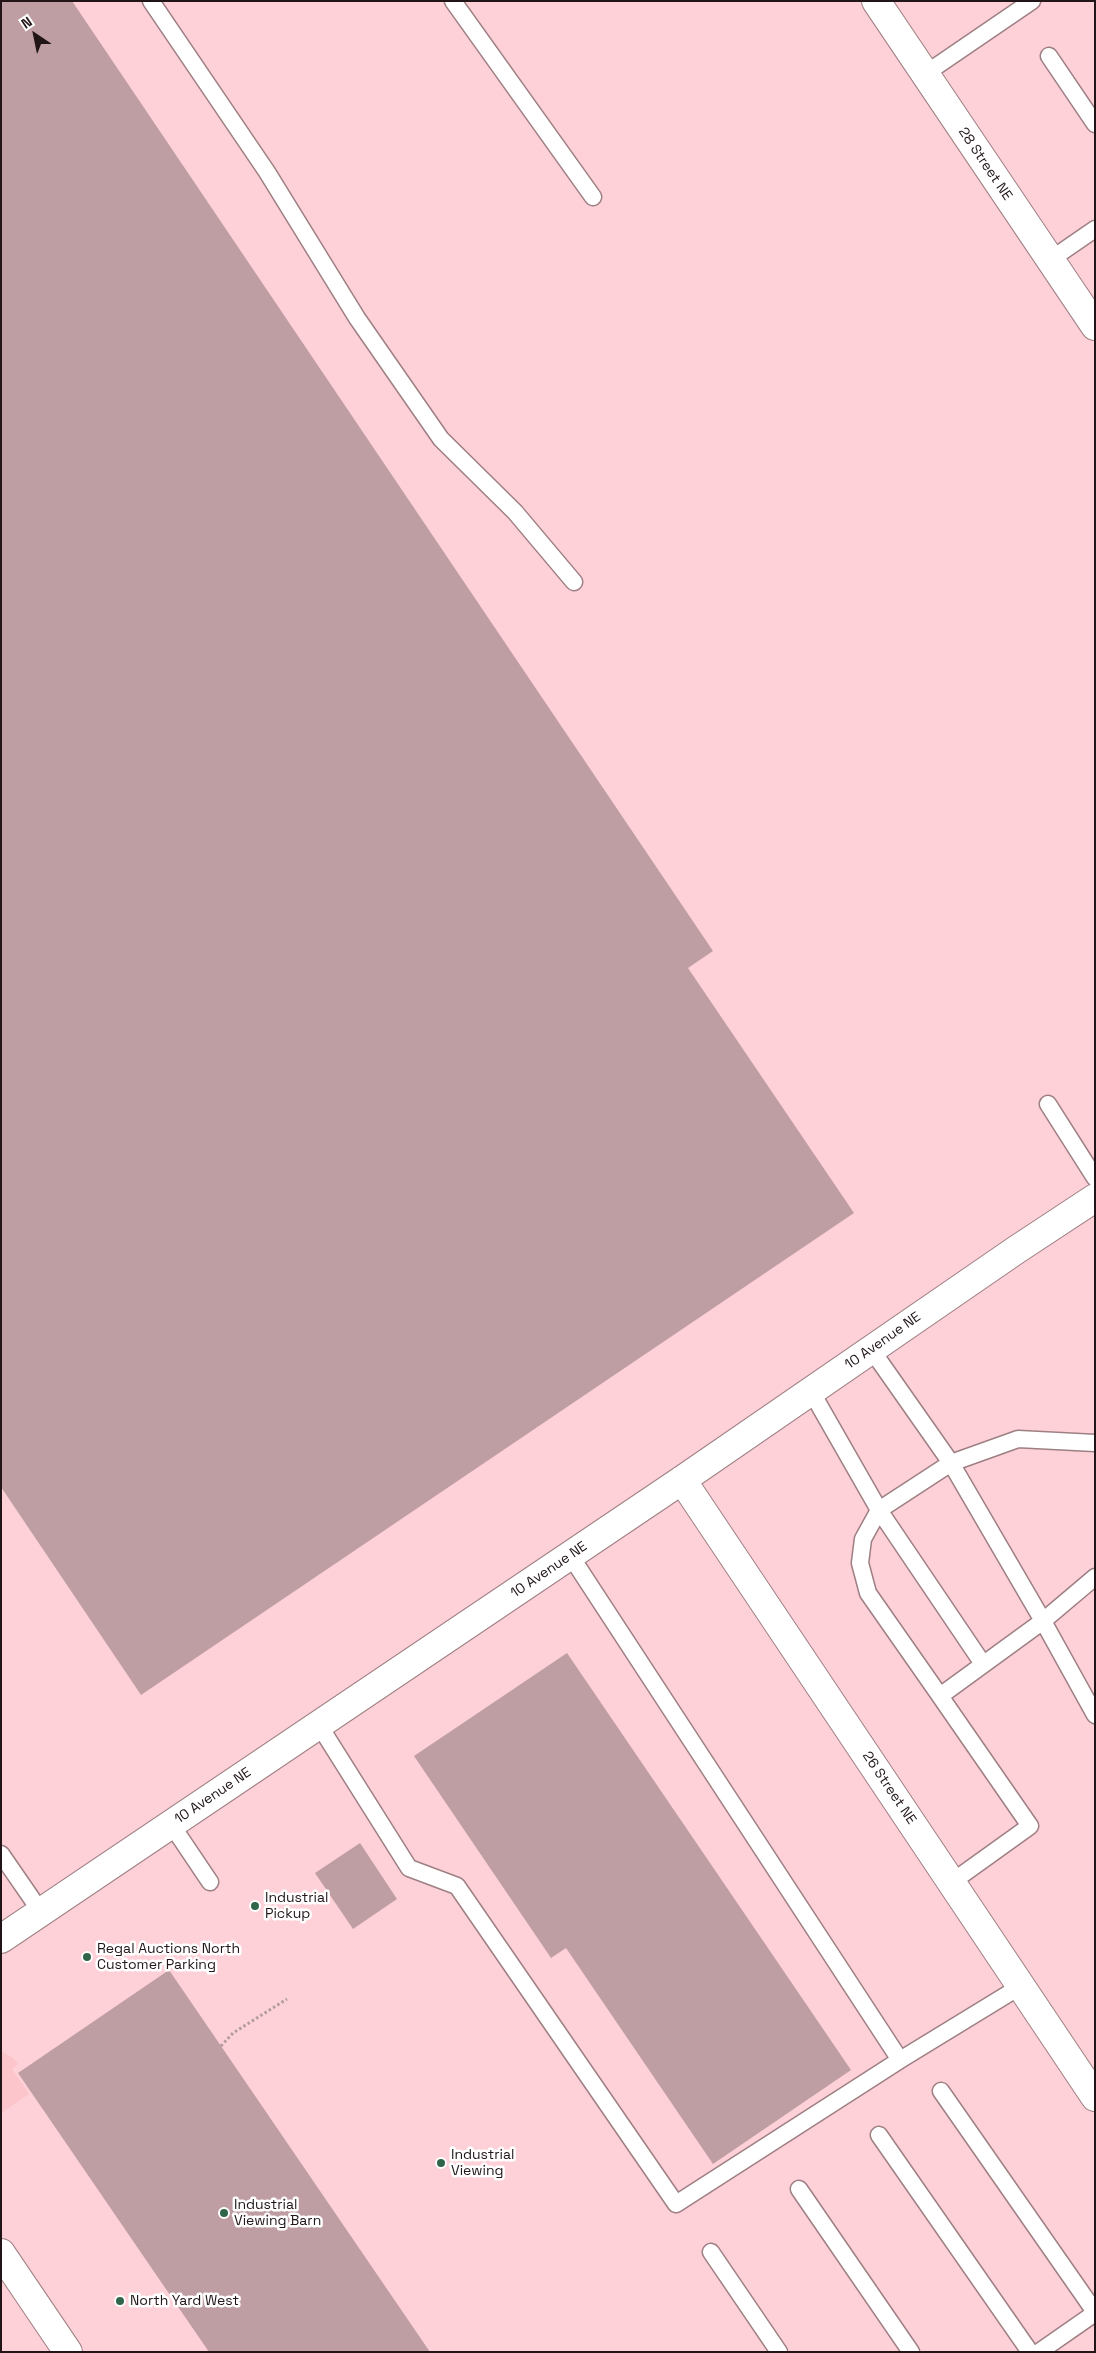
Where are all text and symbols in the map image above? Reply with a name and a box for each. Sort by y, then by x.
north arrow [10,10,60,60]
text: N [18,12,36,33]
street label: 28 Street NE [954,124,1016,204]
street label: 10 Avenue NE [842,1309,924,1373]
street label: 10 Avenue NE [508,1538,590,1602]
street label: 26 Street NE [859,1748,919,1828]
street label: 10 Avenue NE [172,1764,254,1828]
place label: Industrial Pickup [265,1890,328,1922]
marker: Industrial Pickup [249,1900,261,1912]
place label: Regal Auctions North Customer Parking [97,1941,240,1974]
marker: Regal Auctions North Customer Parking [81,1951,93,1963]
place label: Industrial Viewing [451,2147,514,2180]
marker: Industrial Viewing [435,2157,447,2169]
place label: Industrial Viewing Barn [234,2197,321,2230]
marker: Industrial Viewing Barn [218,2207,230,2219]
place label: North Yard West [130,2293,239,2309]
marker: North Yard West [114,2295,126,2307]

